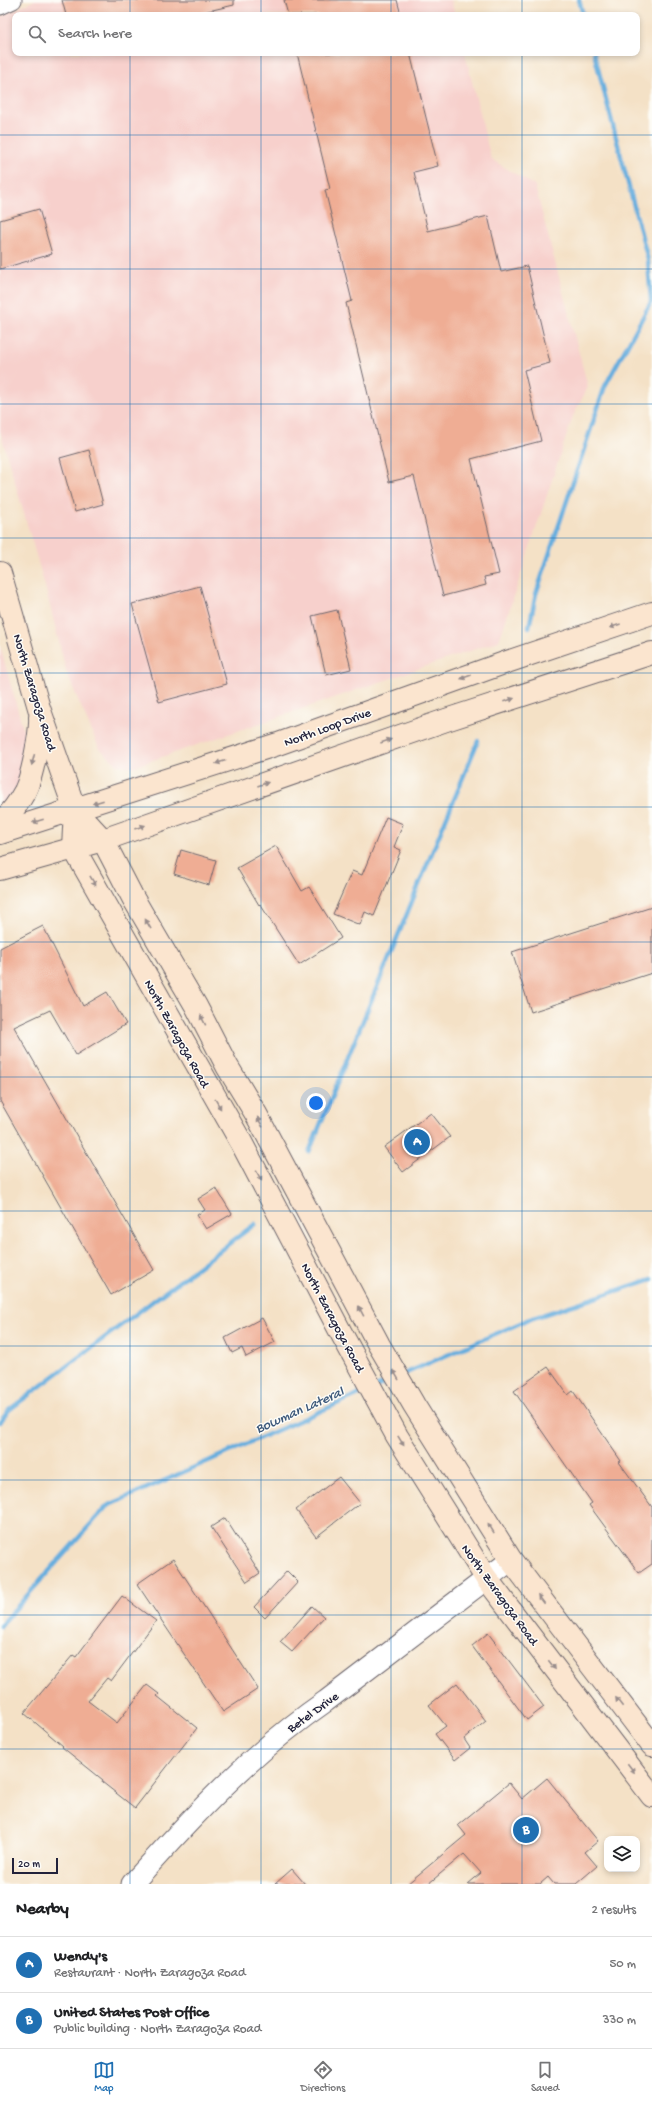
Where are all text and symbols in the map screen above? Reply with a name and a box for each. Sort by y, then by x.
search box [12,12,640,56]
icon: search [26,23,48,45]
text: Search here [58,25,132,43]
one-way arrow [609,623,621,629]
street label: North Zaragoza Road [9,633,59,754]
one-way arrow [459,674,471,680]
one-way arrow [503,697,515,703]
street label: North Loop Drive [282,706,374,751]
one-way arrow [380,738,392,744]
one-way arrow [30,754,36,766]
one-way arrow [215,760,227,766]
one-way arrow [257,781,269,787]
one-way arrow [91,800,103,806]
one-way arrow [31,818,43,824]
one-way arrow [135,823,147,829]
one-way arrow [89,875,96,887]
one-way arrow [145,918,152,930]
street label: North Zaragoza Road [140,978,212,1092]
one-way arrow [200,1014,206,1026]
your location [306,1093,326,1113]
one-way arrow [215,1098,222,1110]
one-way arrow [257,1116,264,1128]
pin: A [404,1127,430,1157]
one-way arrow [256,1170,262,1182]
street label: North Zaragoza Road [297,1261,368,1376]
one-way arrow [358,1305,364,1317]
one-way arrow [393,1369,400,1381]
water label: Bowman Lateral [253,1384,348,1438]
one-way arrow [397,1435,404,1447]
one-way arrow [487,1522,494,1533]
street label: North Zaragoza Road [457,1542,541,1650]
one-way arrow [537,1594,545,1604]
one-way arrow [548,1660,556,1670]
street label: Betel Drive [284,1689,342,1737]
one-way arrow [615,1697,624,1708]
one-way arrow [627,1763,635,1774]
pin: B [513,1815,539,1845]
map controls [604,1836,640,1872]
button: layers [604,1836,640,1872]
scale bar [12,1856,58,1875]
text: 20 m [18,1859,40,1871]
text: Nearby [16,1900,69,1920]
text: 2 results [591,1903,636,1918]
text: Wendy's [54,1948,107,1966]
text: A [25,1957,33,1972]
text: 50 m [609,1957,636,1972]
text: Restaurant · North Zaragoza Road [54,1966,246,1981]
text: United States Post Office [54,2004,209,2022]
text: B [26,2013,32,2028]
text: 330 m [603,2013,636,2028]
text: Public building · North Zaragoza Road [54,2022,261,2037]
tab: Map [93,2059,115,2095]
tab: Directions [301,2059,345,2095]
tab: Saved [531,2059,559,2095]

